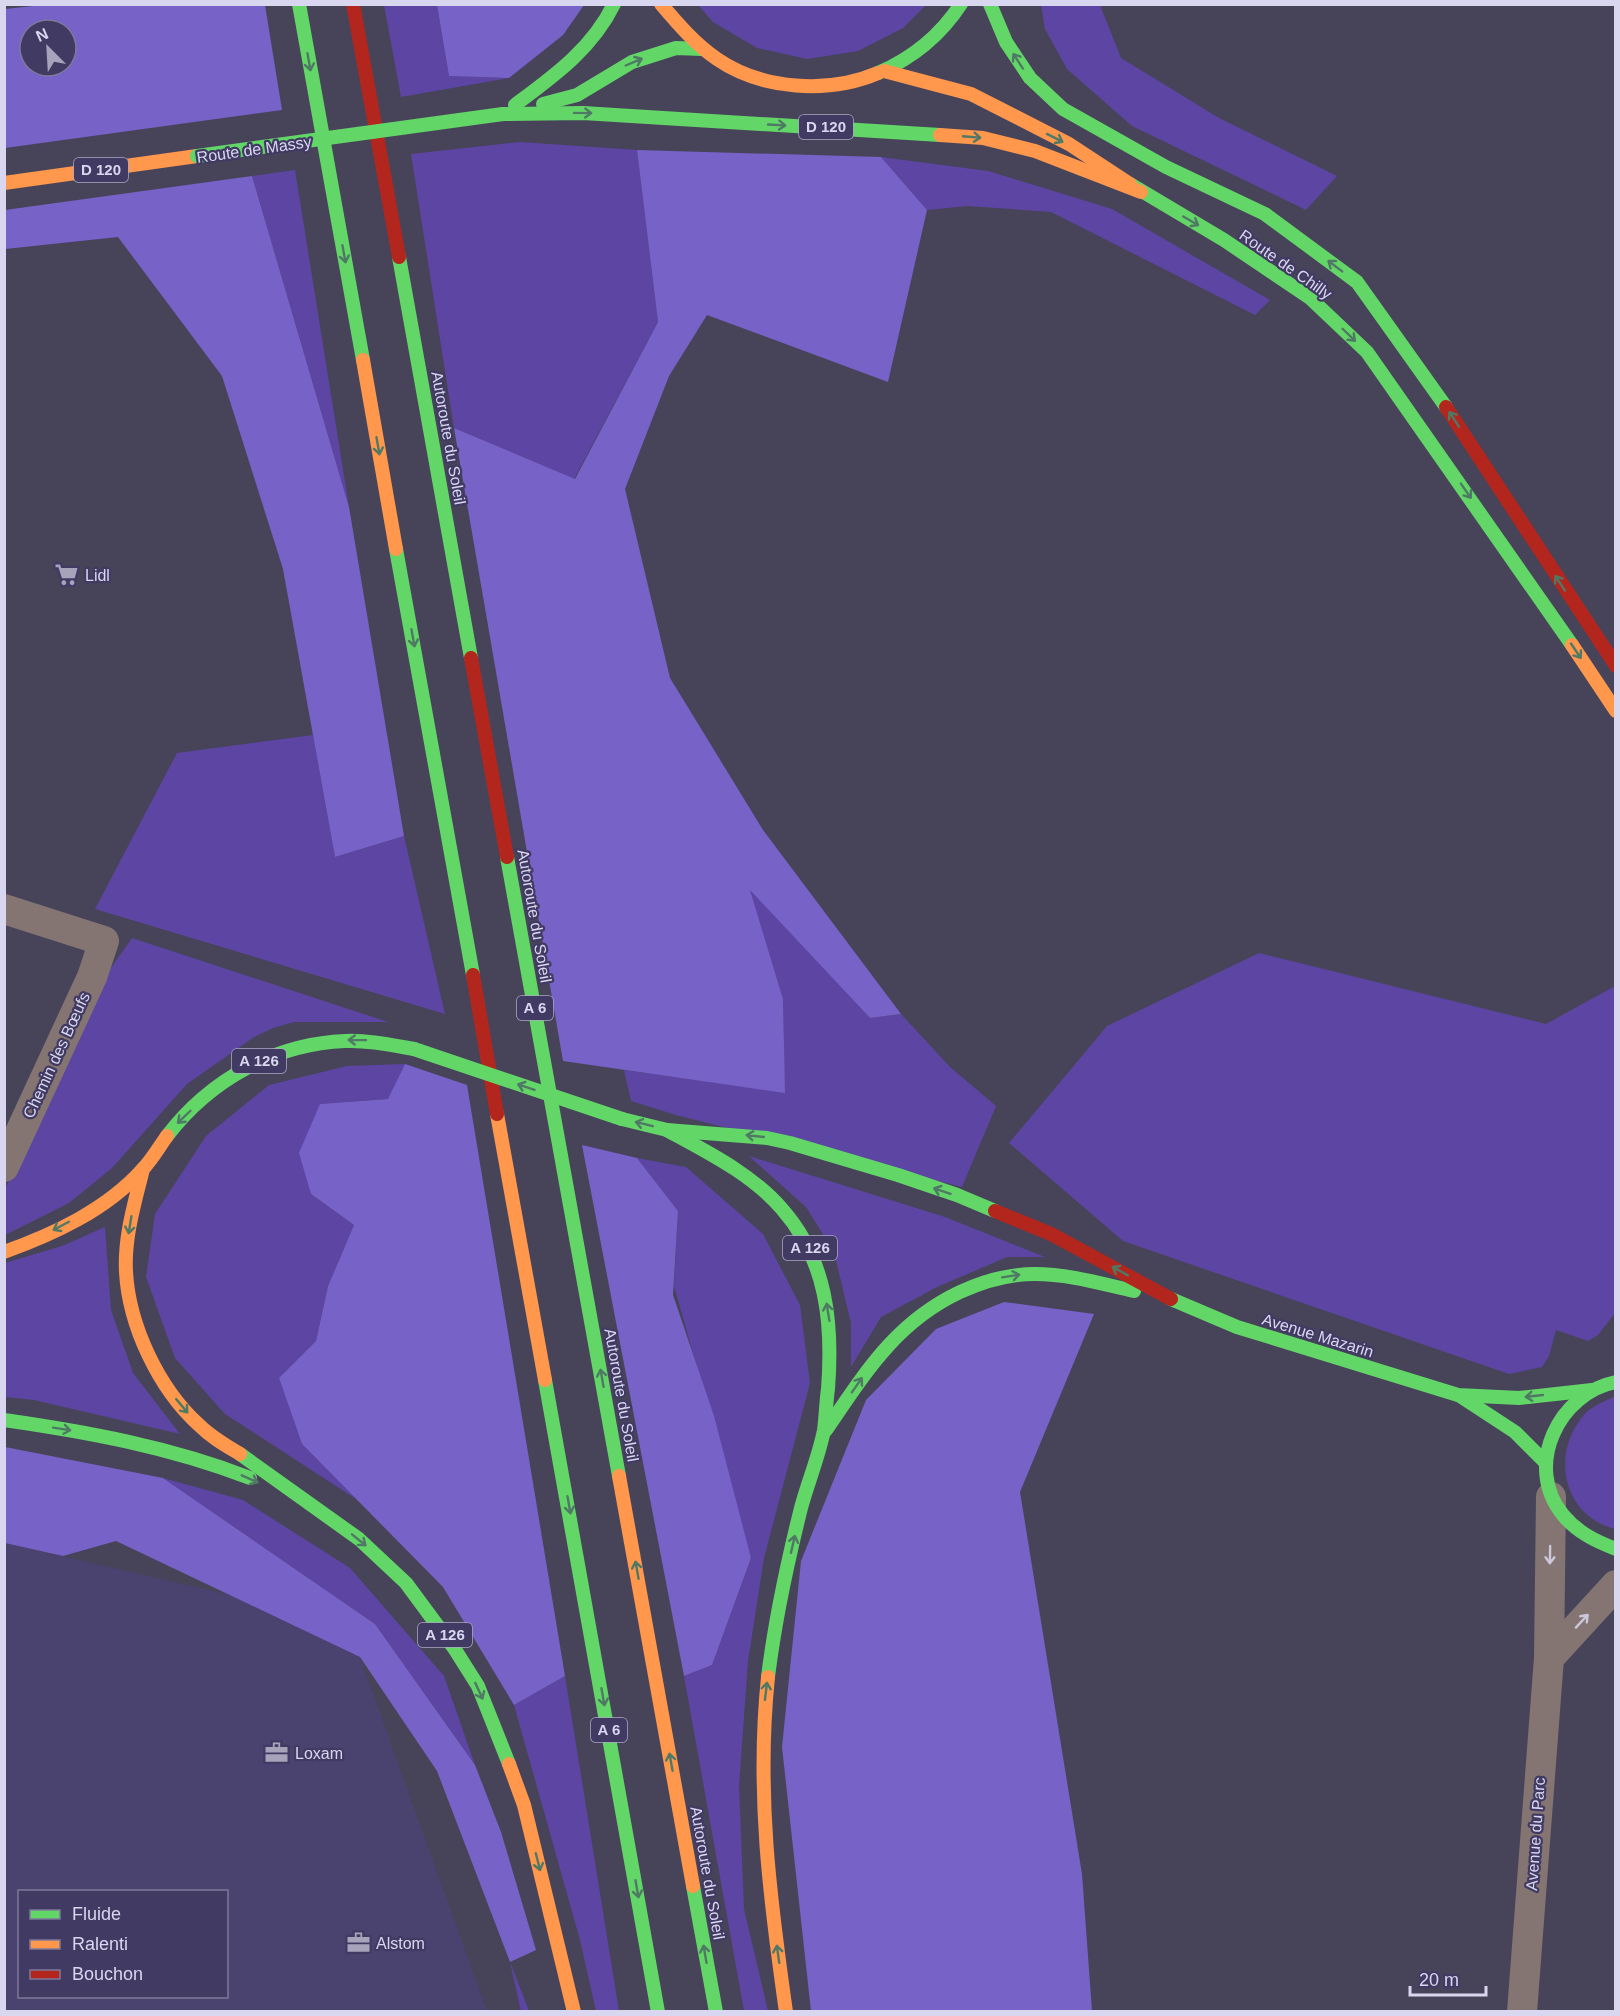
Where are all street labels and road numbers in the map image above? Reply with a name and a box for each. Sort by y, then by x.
road number: D 120 [799,115,853,139]
street label: Route de Massy [196,133,312,166]
road number: D 120 [74,158,128,182]
street label: Route de Chilly [1236,226,1335,302]
street label: Autoroute du Soleil [428,370,469,506]
street label: Autoroute du Soleil [514,848,555,984]
street label: Chemin des Bœufs [20,990,93,1121]
road number: A 6 [517,996,553,1020]
road number: A 126 [232,1049,286,1073]
road number: A 126 [783,1236,837,1260]
street label: Avenue Mazarin [1260,1310,1375,1360]
street label: Autoroute du Soleil [601,1327,642,1463]
road number: A 126 [418,1623,472,1647]
road number: A 6 [591,1718,627,1742]
street label: Avenue du Parc [1523,1777,1548,1891]
street label: Autoroute du Soleil [687,1805,728,1941]

